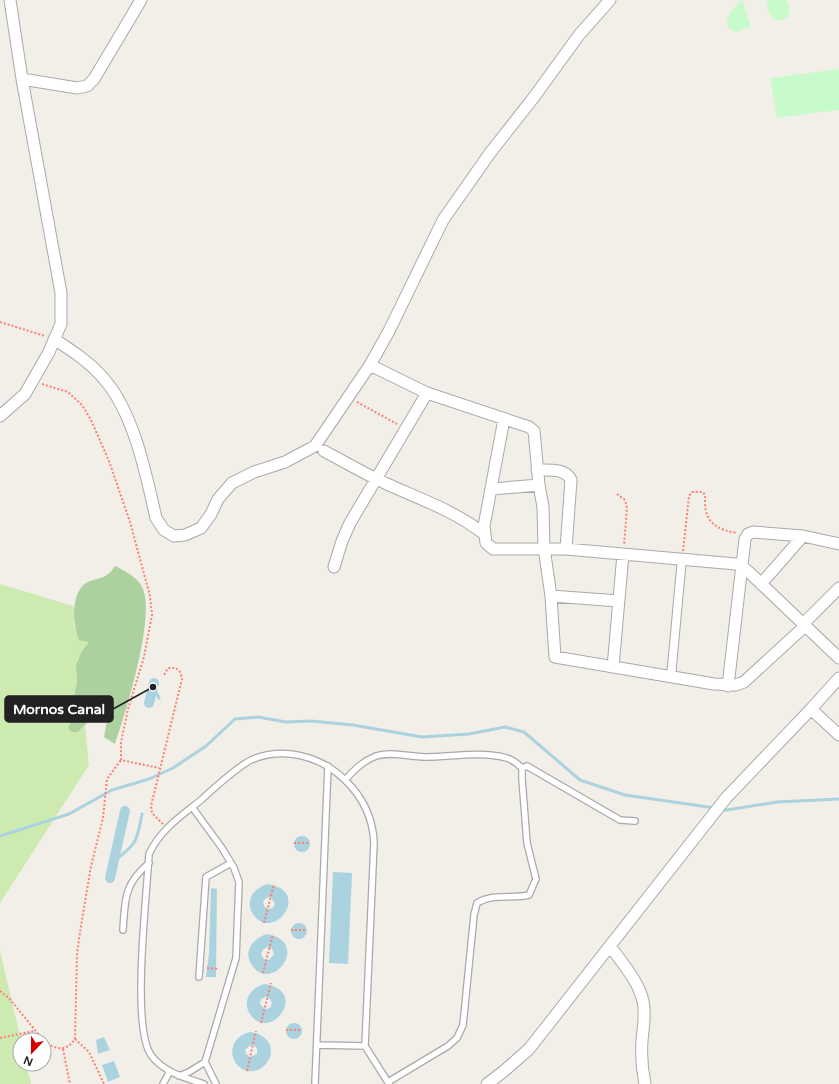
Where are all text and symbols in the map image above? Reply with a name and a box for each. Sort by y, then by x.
callout: Mornos Canal [5,696,113,722]
text: Mornos Canal [13,701,105,718]
north arrow [12,1032,52,1072]
text: N [22,1053,35,1068]

